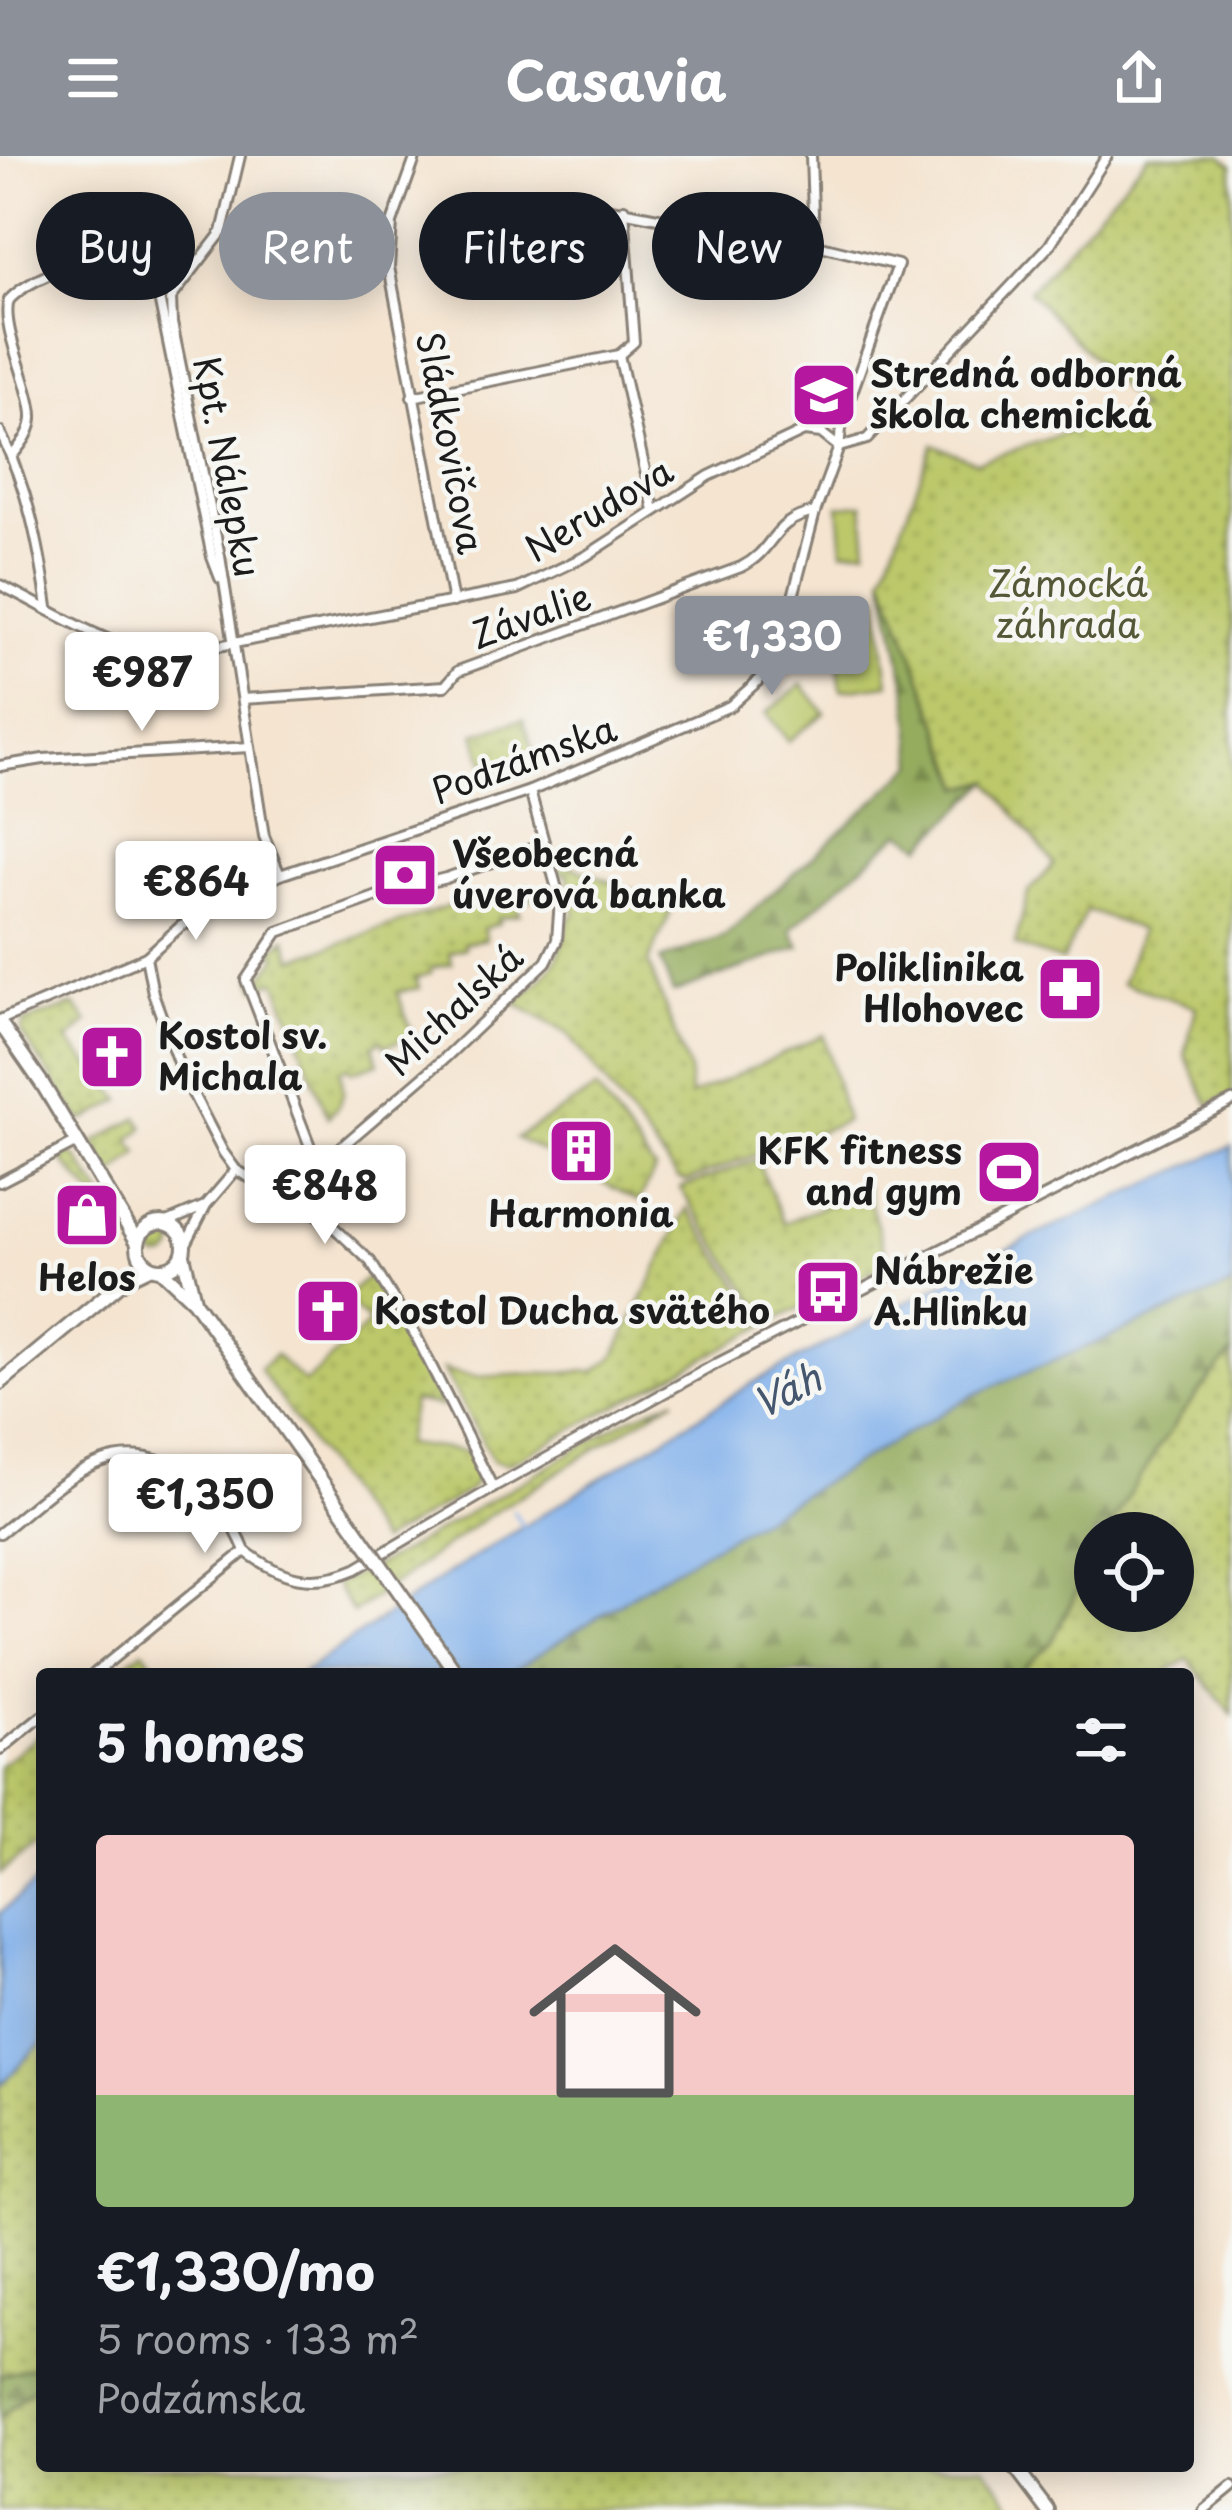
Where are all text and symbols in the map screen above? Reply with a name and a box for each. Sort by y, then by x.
text: Casavia [505,38,727,119]
icon: menu [60,45,126,111]
icon: share [1106,45,1172,111]
chip: Buy [36,192,195,300]
chip: Rent [219,192,395,300]
chip: Filters [419,192,628,300]
chip: New [652,192,824,300]
street label: Sládkovičova [404,327,500,558]
place label: Stredná odborná škola chemická [870,345,1182,440]
street label: Kpt. Nálepku [181,352,277,581]
school or university icon: Stredná odborná škola chemická [789,360,859,430]
street label: Nerudova [514,443,682,574]
park label: Zámocká záhrada [988,555,1148,650]
street label: Závalie [463,568,598,661]
pin: €1,330 [674,596,870,698]
text: €1,330 [702,605,842,664]
pin: €987 [71,632,213,734]
text: €987 [92,641,192,700]
street label: Podzámska [423,700,624,816]
place label: Všeobecná úverová banka [452,825,727,920]
bank icon: Všeobecná úverová banka [370,840,440,910]
pin: €864 [125,841,267,943]
text: €864 [142,850,250,909]
street label: Michalská [371,930,534,1087]
place label: Poliklinika Hlohovec [834,939,1024,1034]
pharmacy icon: Poliklinika Hlohovec [1035,954,1105,1024]
place label: Kostol sv. Michala [158,1007,327,1102]
church icon: Kostol sv. Michala [77,1022,147,1092]
building icon: Harmonia [546,1116,616,1186]
place label: KFK fitness and gym [758,1122,962,1217]
sports icon: KFK fitness and gym [974,1137,1044,1207]
pin: €848 [254,1145,396,1247]
text: €848 [272,1154,378,1213]
shop icon: Helos [52,1180,122,1250]
place label: Harmonia [488,1185,674,1239]
place label: Nábrežie A.Hlinku [873,1242,1034,1337]
place label: Helos [38,1249,136,1303]
bus stop icon: Nábrežie A.Hlinku [793,1257,863,1327]
church icon: Kostol Ducha svätého [293,1276,363,1346]
place label: Kostol Ducha svätého [374,1282,770,1336]
water label: Váh [741,1346,831,1431]
pin: €1,350 [107,1454,303,1556]
text: €1,350 [136,1463,274,1522]
map controls [1074,1512,1194,1632]
button: locate [1074,1512,1194,1632]
text: 5 homes [96,1702,305,1779]
icon: filters [1068,1707,1134,1773]
icon: home [507,1913,723,2129]
text: €1,330/mo [96,2231,375,2308]
text: 5 rooms · 133 m² [96,2308,419,2367]
text: Podzámska [96,2367,305,2426]

